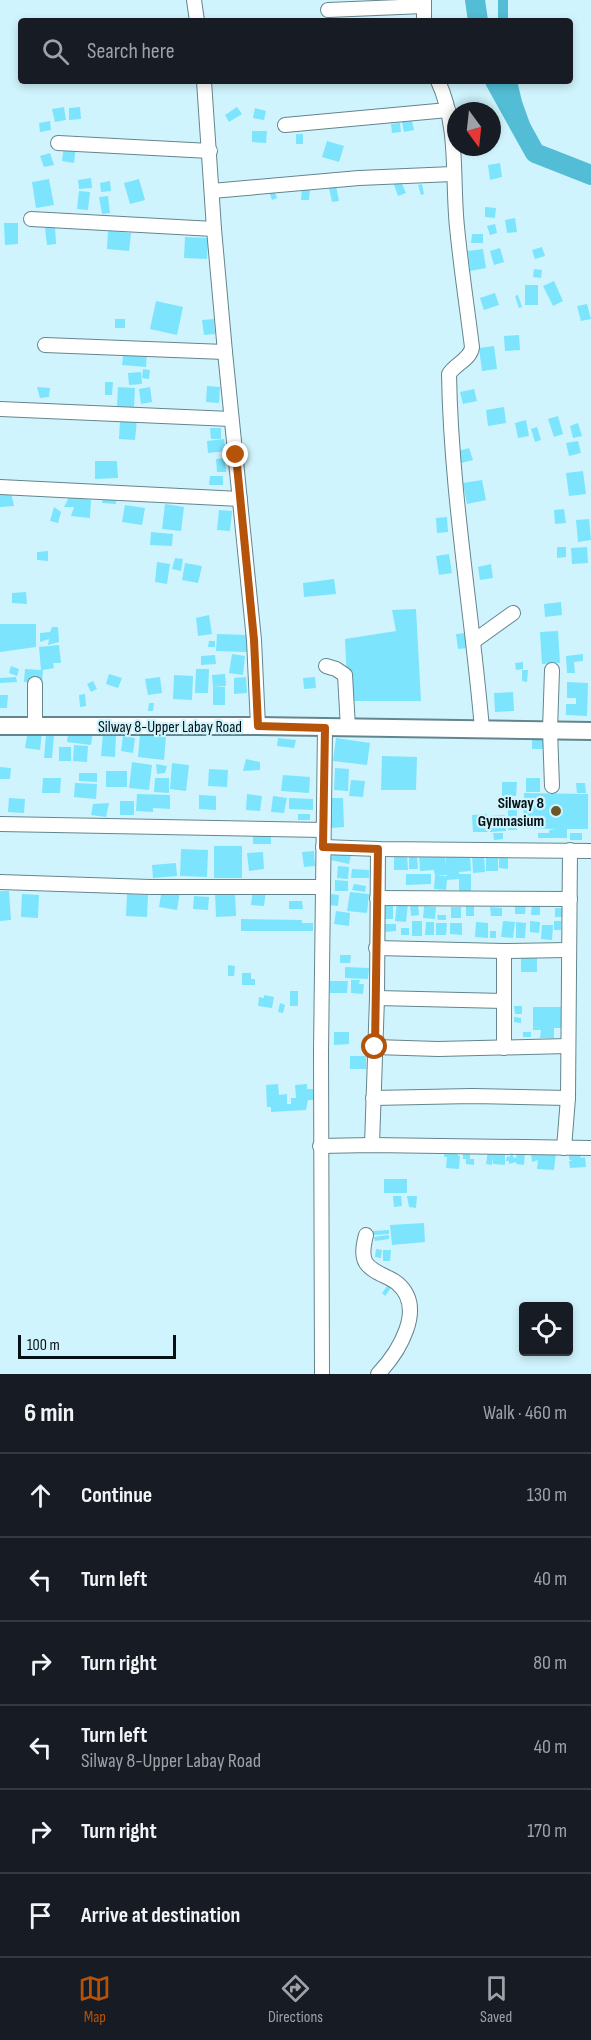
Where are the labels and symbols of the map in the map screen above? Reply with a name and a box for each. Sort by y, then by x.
north arrow [447,102,501,156]
route end [222,441,248,467]
street label: Silway 8-Upper Labay Road [98,718,242,737]
place label: Silway 8 Gymnasium [478,794,544,831]
marker: Silway 8 Gymnasium [549,804,563,818]
route start [361,1033,387,1059]
scale bar [18,1332,176,1360]

